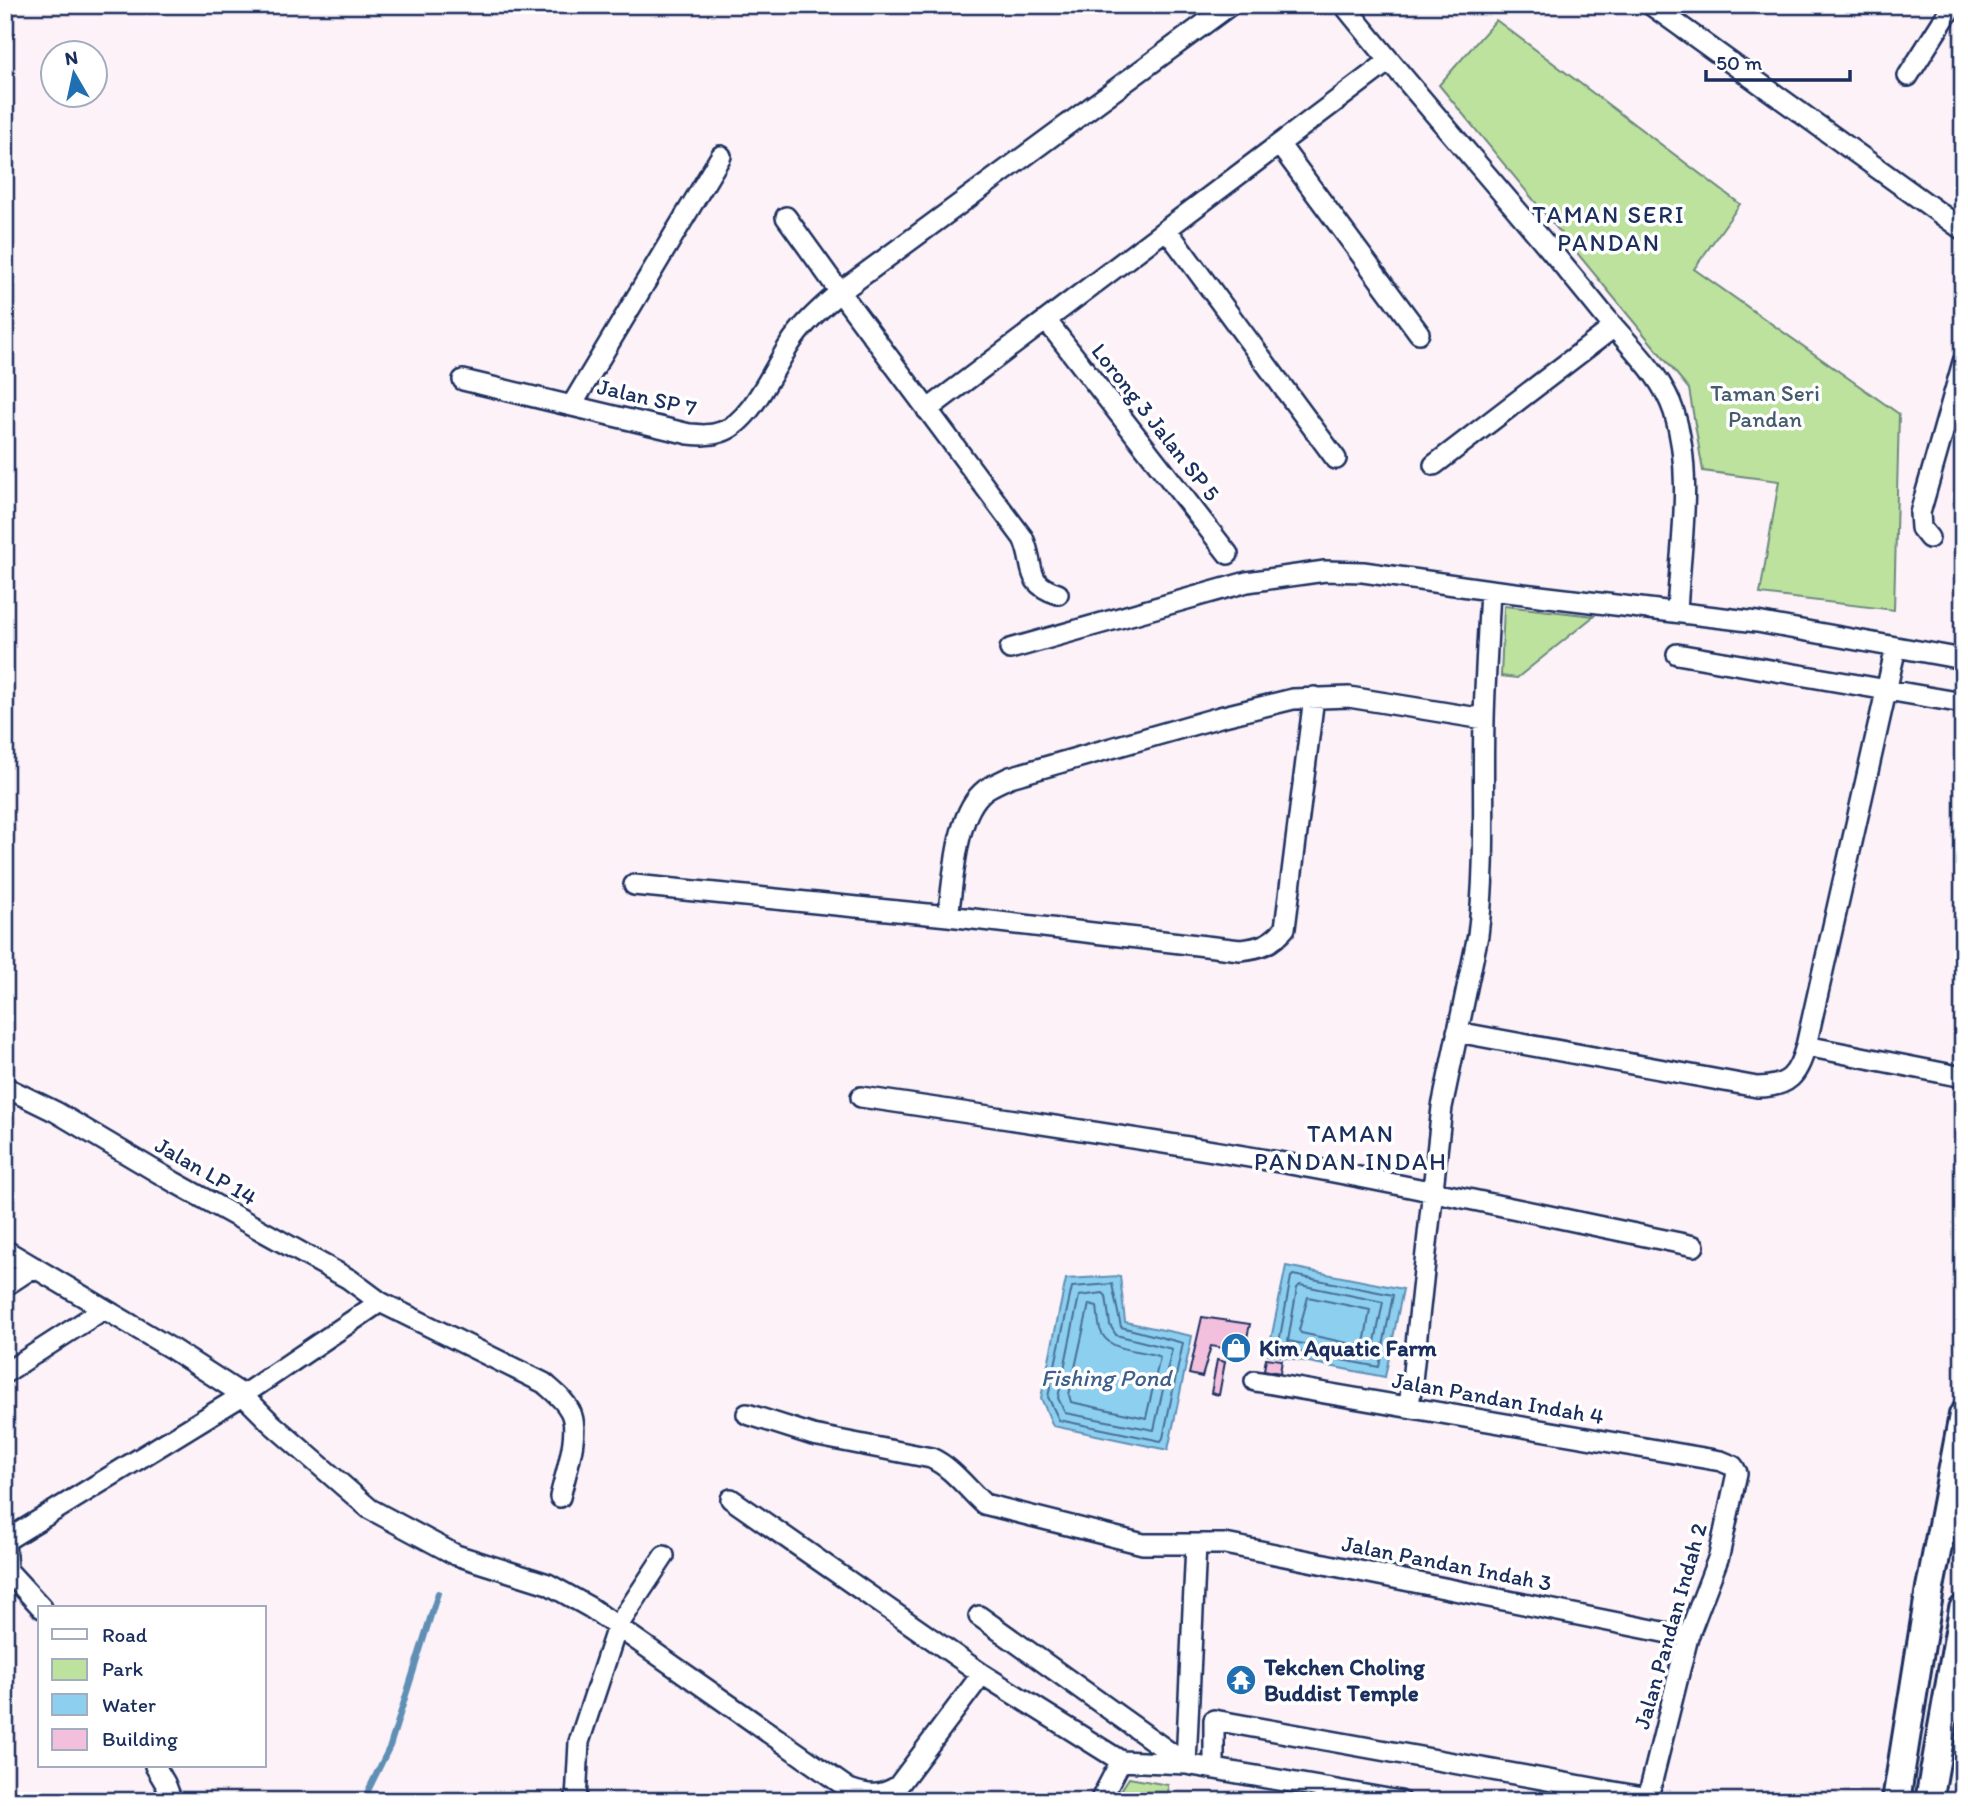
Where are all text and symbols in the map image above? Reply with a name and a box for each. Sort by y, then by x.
north arrow [38,38,108,108]
scale bar [1706,38,1849,82]
text: N [63,45,80,70]
text: 50 m [1716,50,1763,75]
district label: TAMAN SERI PANDAN [1532,200,1686,257]
street label: Lorong 3 Jalan SP 5 [1086,337,1226,507]
street label: Jalan SP 7 [595,372,699,422]
park label: Taman Seri Pandan [1710,379,1820,433]
district label: TAMAN PANDAN INDAH [1254,1119,1448,1176]
street label: Jalan LP 14 [150,1131,262,1211]
shop icon: Kim Aquatic Farm [1219,1331,1253,1365]
place label: Kim Aquatic Farm [1259,1334,1437,1362]
water label: Fishing Pond [1041,1363,1173,1392]
street label: Jalan Pandan Indah 4 [1390,1366,1606,1430]
street label: Jalan Pandan Indah 2 [1627,1520,1713,1732]
street label: Jalan Pandan Indah 3 [1340,1529,1554,1597]
legend [38,1606,266,1768]
text: Road [102,1622,148,1647]
place label: Tekchen Choling Buddist Temple [1263,1653,1426,1707]
text: Park [102,1656,144,1681]
temple icon: Tekchen Choling Buddist Temple [1224,1663,1258,1697]
text: Water [102,1692,156,1717]
text: Building [102,1726,178,1751]

